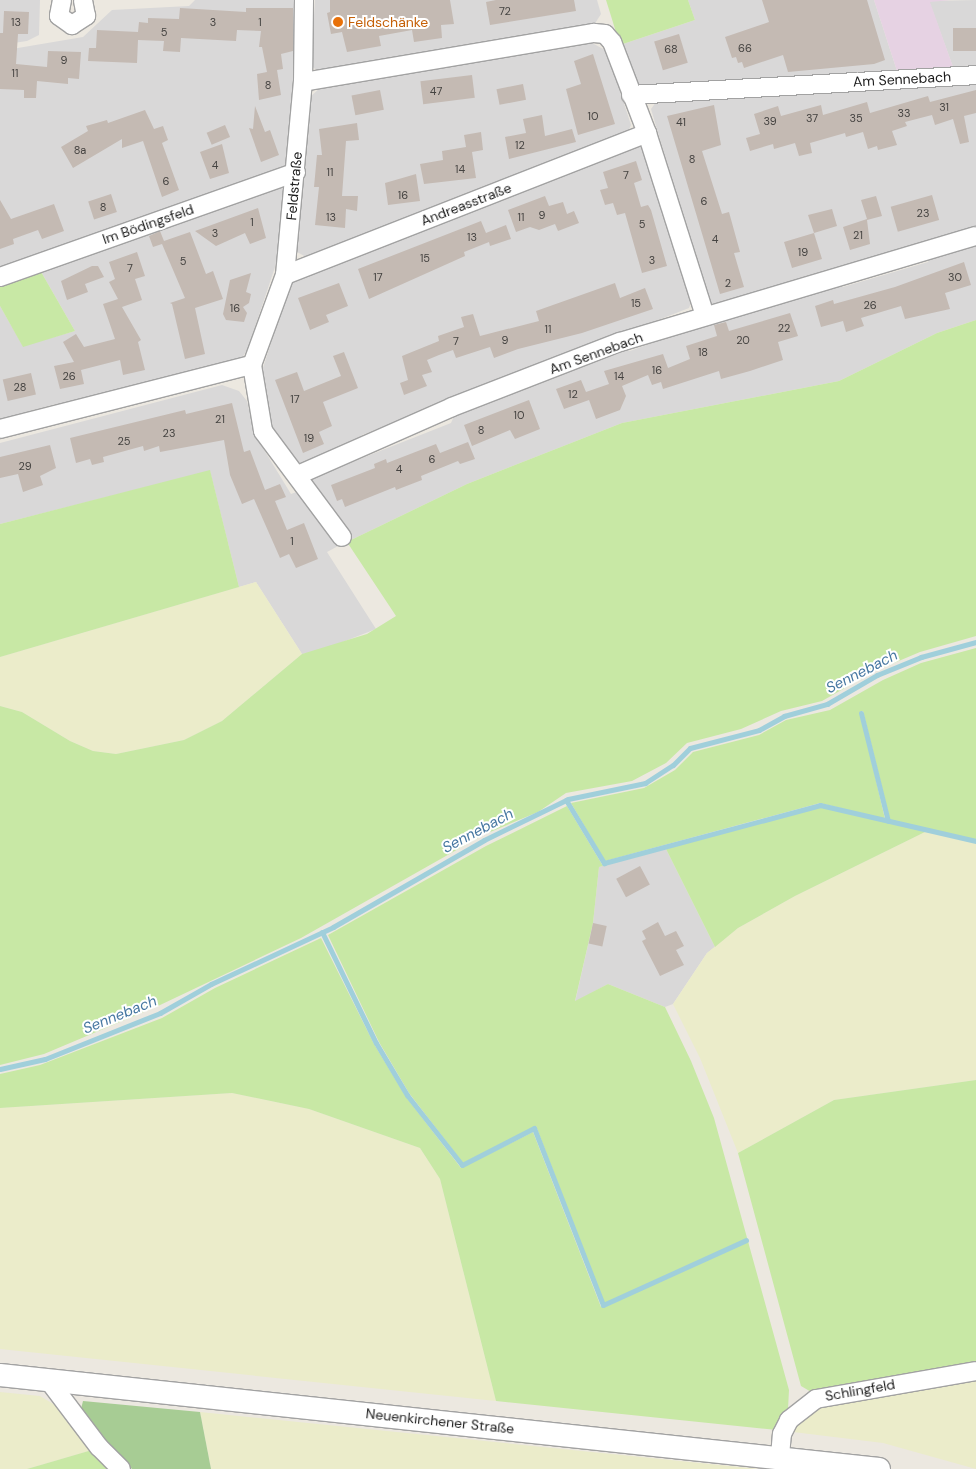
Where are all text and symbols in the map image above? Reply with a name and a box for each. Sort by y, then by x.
house number: 72 [499,4,511,18]
place label: Feldschänke [348,14,428,30]
house number: 13 [11,15,21,29]
house number: 3 [210,15,216,29]
house number: 1 [258,15,262,29]
marker: Feldschänke [332,16,344,28]
house number: 5 [161,25,167,39]
house number: 66 [738,41,752,55]
house number: 68 [664,42,678,56]
house number: 9 [61,53,67,67]
house number: 11 [12,66,18,80]
street label: Am Sennebach [853,68,951,90]
house number: 8 [265,78,271,92]
house number: 47 [430,84,442,98]
house number: 31 [939,100,949,114]
house number: 33 [897,106,911,120]
house number: 10 [588,109,598,123]
house number: 37 [806,111,818,125]
house number: 35 [849,111,863,125]
house number: 39 [763,114,777,128]
house number: 41 [676,115,686,129]
house number: 12 [515,138,525,152]
house number: 8a [74,143,86,157]
street label: Feldstraße [283,151,305,221]
house number: 8 [689,152,695,166]
house number: 4 [212,158,218,172]
house number: 14 [455,162,465,176]
house number: 11 [327,165,333,179]
house number: 7 [623,168,629,182]
house number: 6 [163,174,169,188]
street label: Andreasstraße [418,179,514,229]
house number: 16 [398,188,408,202]
house number: 6 [701,194,707,208]
house number: 8 [100,200,106,214]
street label: Im Bödingsfeld [100,201,196,247]
house number: 23 [917,206,929,220]
house number: 9 [539,208,545,222]
house number: 13 [326,210,336,224]
house number: 11 [518,210,524,224]
house number: 1 [250,215,254,229]
house number: 5 [639,217,645,231]
house number: 3 [212,226,218,240]
house number: 21 [853,228,863,242]
house number: 13 [467,230,477,244]
house number: 4 [712,232,718,246]
house number: 19 [798,245,808,259]
house number: 15 [420,251,430,265]
house number: 3 [649,253,655,267]
house number: 5 [180,254,186,268]
house number: 7 [127,261,133,275]
house number: 17 [373,270,383,284]
house number: 30 [948,270,962,284]
house number: 2 [725,276,731,290]
house number: 15 [631,296,641,310]
house number: 26 [863,298,877,312]
house number: 16 [230,301,240,315]
house number: 22 [778,321,790,335]
house number: 11 [545,322,551,336]
street label: Am Sennebach [547,328,645,378]
house number: 9 [502,333,508,347]
house number: 20 [736,333,750,347]
house number: 7 [453,334,459,348]
house number: 18 [698,345,708,359]
house number: 16 [652,363,662,377]
house number: 26 [62,369,76,383]
house number: 14 [614,369,624,383]
house number: 28 [14,380,26,394]
house number: 12 [568,387,578,401]
house number: 17 [290,392,300,406]
house number: 10 [514,408,524,422]
house number: 21 [215,412,225,426]
house number: 8 [478,423,484,437]
house number: 23 [163,426,175,440]
house number: 19 [304,431,314,445]
house number: 25 [117,434,131,448]
house number: 6 [429,452,435,466]
house number: 29 [18,459,32,473]
house number: 4 [396,462,402,476]
house number: 1 [290,534,294,548]
water label: Sennebach [823,646,901,698]
water label: Sennebach [439,805,517,857]
water label: Sennebach [81,992,159,1038]
street label: Schlingfeld [824,1376,896,1404]
street label: Neuenkirchener Straße [365,1405,515,1437]

